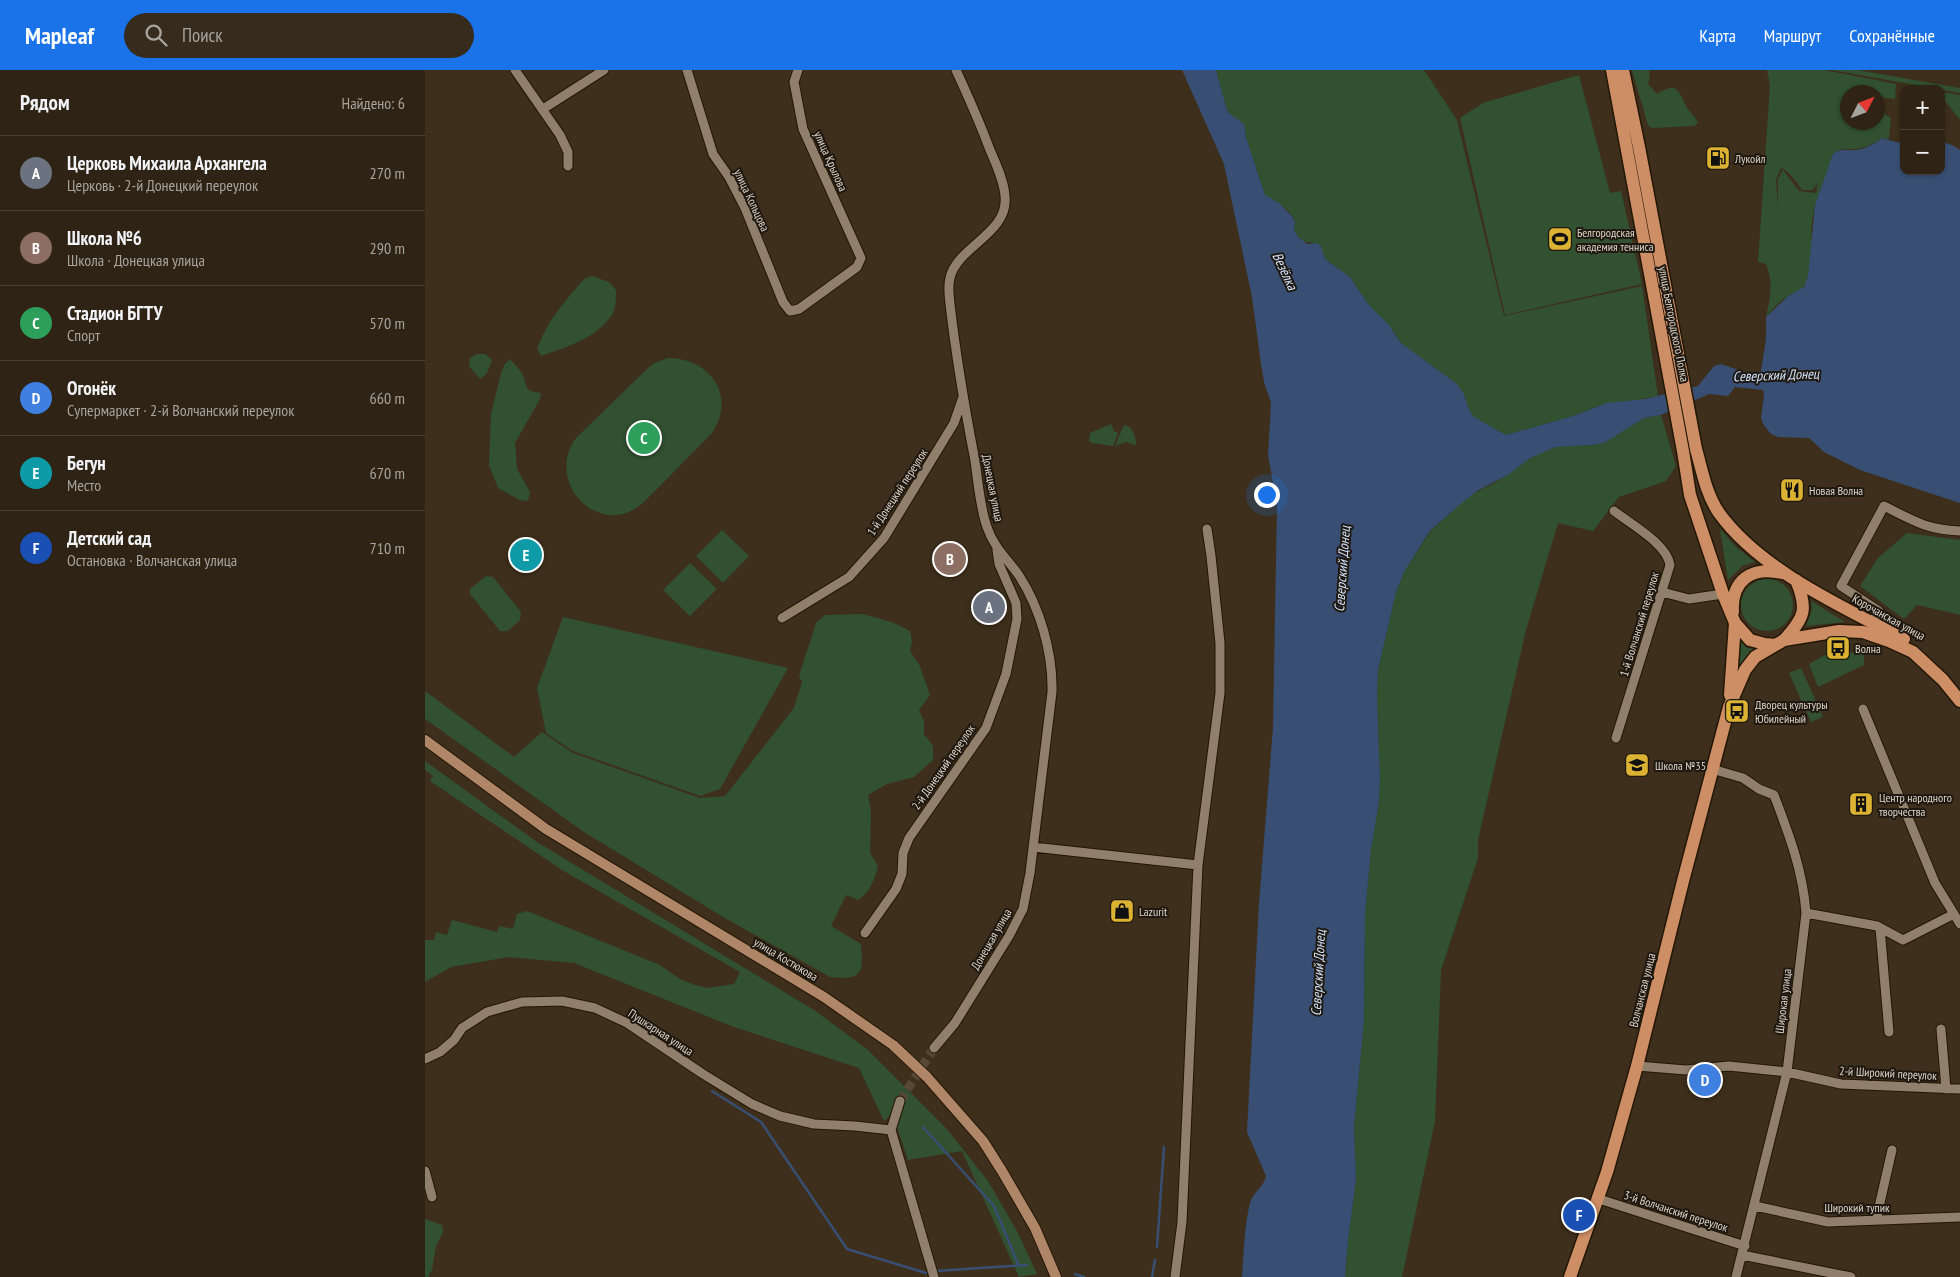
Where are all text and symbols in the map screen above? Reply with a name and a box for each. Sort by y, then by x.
search box [124,13,474,58]
text: Mapleaf [25,20,94,51]
icon: search [142,21,170,49]
text: Поиск [182,23,223,47]
text: Карта [1699,24,1736,47]
text: Маршрут [1764,24,1821,47]
text: Сохранённые [1849,24,1935,47]
north arrow [1840,85,1885,130]
map controls [1900,85,1945,175]
button: + [1900,85,1945,130]
text: Рядом [20,89,70,116]
text: Найдено: 6 [342,93,405,113]
street label: улица Крылова [811,129,851,194]
button: − [1900,130,1945,175]
fuel station icon: Лукойл [1705,145,1731,171]
text: Церковь Михаила Архангела [67,151,267,175]
place label: Лукойл [1734,151,1766,166]
text: A [32,163,40,183]
text: 270 m [370,163,405,183]
street label: улица Кольцова [731,166,773,234]
text: Церковь · 2-й Донецкий переулок [67,175,258,195]
place label: Белгородская академия тенниса [1577,225,1654,254]
text: Школа №6 [67,226,142,250]
sports icon: Белгородская академия тенниса [1547,226,1573,252]
text: B [32,238,40,258]
text: 290 m [370,238,405,258]
water label: Везёлка [1268,249,1302,294]
text: Школа · Донецкая улица [67,250,205,270]
street label: улица Белгородского Полка [1655,265,1693,383]
text: Стадион БГТУ [67,301,162,325]
text: C [32,313,40,333]
text: 570 m [370,313,405,333]
text: Спорт [67,325,100,345]
water label: Северский Донец [1733,364,1820,385]
text: Огонёк [67,376,116,400]
text: D [32,388,40,408]
text: 660 m [370,388,405,408]
text: Супермаркет · 2-й Волчанский переулок [67,400,294,420]
pin: C [628,419,660,457]
street label: 1-й Донецкий переулок [863,446,931,538]
text: Бегун [67,451,106,475]
street label: Донецкая улица [979,453,1007,523]
text: E [33,463,39,483]
text: 670 m [370,463,405,483]
text: Место [67,475,101,495]
restaurant icon: Новая Волна [1779,477,1805,503]
your location [1254,482,1280,508]
place label: Новая Волна [1809,483,1863,498]
water label: Северский Донец [1330,525,1354,613]
text: Детский сад [67,526,151,550]
pin: E [510,536,542,574]
text: F [33,538,39,558]
text: 710 m [370,538,405,558]
pin: B [934,540,966,578]
text: Остановка · Волчанская улица [67,550,237,570]
street label: 1-й Волчанский переулок [1616,570,1662,678]
pin: A [973,588,1005,626]
street label: Корочанская улица [1850,591,1928,643]
bus stop icon: Волна [1825,635,1851,661]
place label: Волна [1855,641,1881,656]
place label: Дворец культуры Юбилейный [1755,697,1828,726]
bus stop icon: Дворец культуры Юбилейный [1724,698,1750,724]
street label: 2-й Донецкий переулок [908,721,978,812]
school or university icon: Школа №35 [1624,752,1650,778]
place label: Школа №35 [1655,758,1706,773]
place label: Центр народного творчества [1879,790,1952,819]
building icon: Центр народного творчества [1848,791,1874,817]
shop icon: Lazurit [1109,898,1135,924]
place label: Lazurit [1139,904,1168,919]
street label: Донецкая улица [967,906,1015,972]
water label: Северский Донец [1307,929,1329,1016]
street label: улица Костюкова [751,934,821,984]
street label: Волчанская улица [1626,951,1659,1029]
street label: Широкая улица [1772,968,1794,1034]
street label: Пушкарная улица [626,1005,696,1059]
pin: D [1689,1061,1721,1099]
street label: 2-й Широкий переулок [1839,1063,1938,1083]
street label: 3-й Волчанский переулок [1622,1187,1730,1235]
pin: F [1563,1196,1595,1234]
street label: Широкий тупик [1824,1200,1890,1215]

